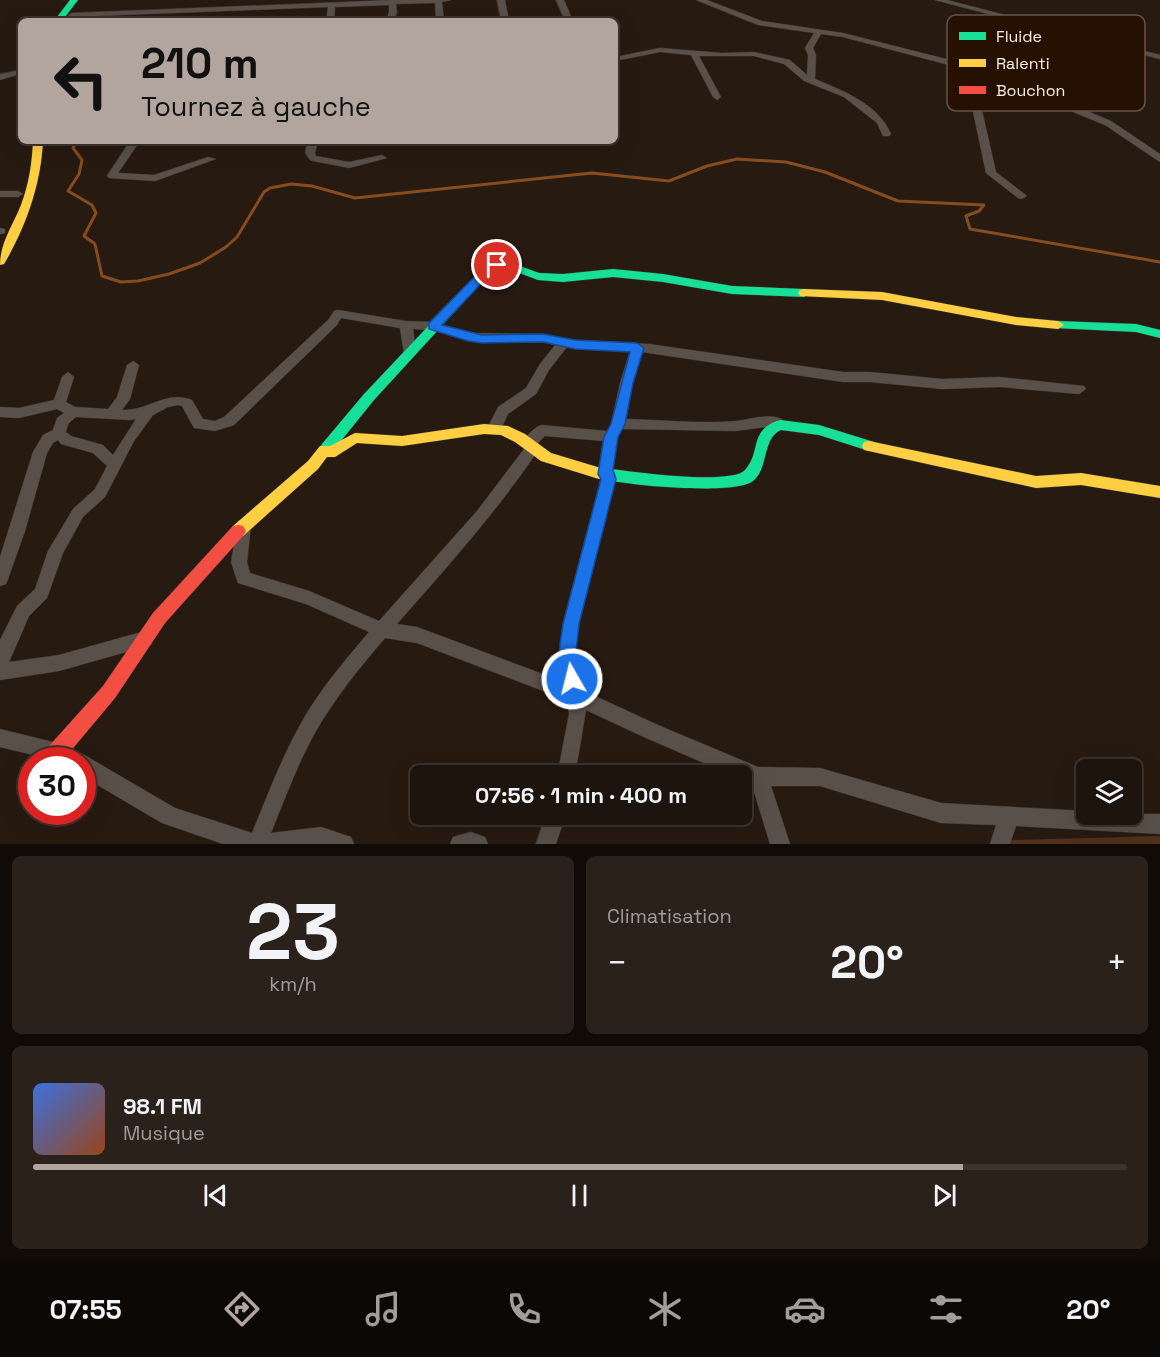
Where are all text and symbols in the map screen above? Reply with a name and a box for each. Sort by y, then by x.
legend [947,15,1145,111]
text: Fluide [996,26,1042,47]
text: 210 m [141,37,259,90]
icon: left [42,42,120,120]
text: Ralenti [996,53,1050,74]
text: Bouchon [996,80,1065,101]
text: Tournez à gauche [141,89,371,124]
pin [471,239,522,290]
icon: arrive [480,248,513,281]
position arrow [540,647,604,711]
speed limit sign: 30 [18,747,96,825]
map controls [1076,759,1142,825]
button: layers [1076,759,1142,825]
text: 07:56 · 1 min · 400 m [475,781,687,809]
text: 23 [246,882,340,982]
text: Climatisation [607,903,732,929]
text: 20° [830,934,904,991]
text: − [607,942,627,984]
text: + [1107,942,1127,984]
text: km/h [269,971,317,997]
text: 98.1 FM [123,1092,202,1120]
text: Musique [123,1120,205,1146]
icon: previous [199,1179,232,1212]
icon: pause [563,1179,596,1212]
icon: next [928,1179,961,1212]
icon: directions [221,1288,263,1330]
icon: music [362,1288,404,1330]
icon: phone [503,1288,545,1330]
icon: climate [644,1288,686,1330]
icon: car [784,1288,826,1330]
icon: filters [925,1288,967,1330]
text: 07:55 [49,1292,122,1327]
text: 20° [1066,1292,1110,1327]

